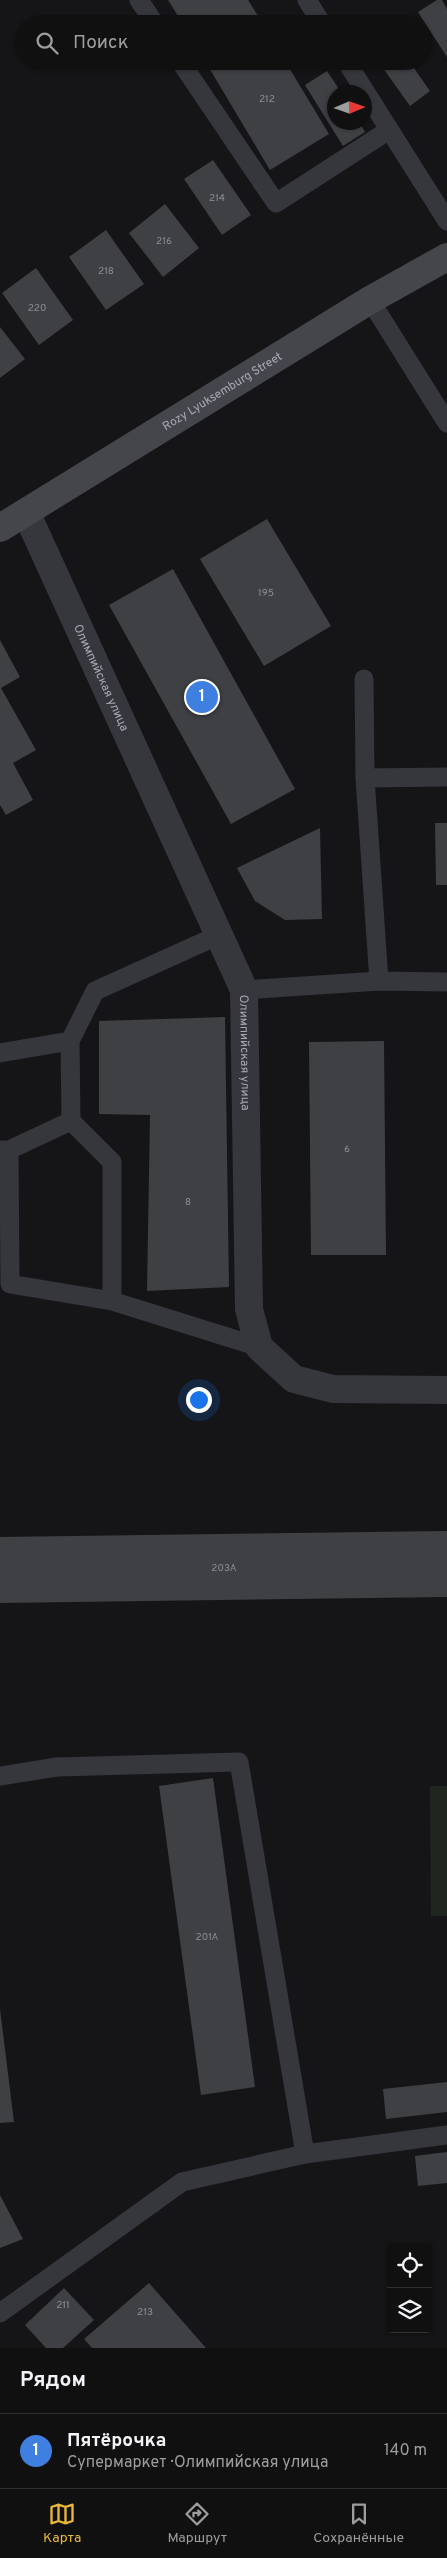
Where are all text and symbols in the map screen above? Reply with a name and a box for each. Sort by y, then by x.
search box [15,15,432,70]
icon: search [33,29,61,57]
text: Поиск [73,31,129,55]
north arrow [327,85,372,130]
house number: 212 [259,93,275,106]
house number: 214 [209,192,225,205]
house number: 216 [156,235,172,248]
house number: 218 [98,265,114,278]
house number: 220 [28,302,46,315]
street label: Rozy Lyuksemburg Street [160,349,286,435]
house number: 195 [258,587,274,600]
street label: Олимпийская улица [69,622,132,734]
pin: 1 [186,678,218,716]
street label: Олимпийская улица [235,995,253,1111]
house number: 6 [344,1143,350,1156]
house number: 8 [185,1196,191,1209]
your location [186,1387,212,1413]
house number: 203А [211,1562,237,1575]
house number: 201А [196,1931,219,1944]
map controls [387,2243,432,2333]
button: locate [387,2243,432,2288]
button: layers [387,2288,432,2333]
house number: 211 [56,2299,70,2312]
house number: 213 [137,2306,153,2319]
text: Рядом [20,2367,86,2394]
text: Пятёрочка [67,2429,166,2453]
text: 1 [33,2441,39,2461]
text: 140 m [384,2441,427,2461]
text: Супермаркет · Олимпийская улица [67,2453,328,2473]
tab: Карта [43,2500,81,2547]
tab: Маршрут [167,2500,227,2547]
tab: Сохранённые [313,2500,404,2547]

